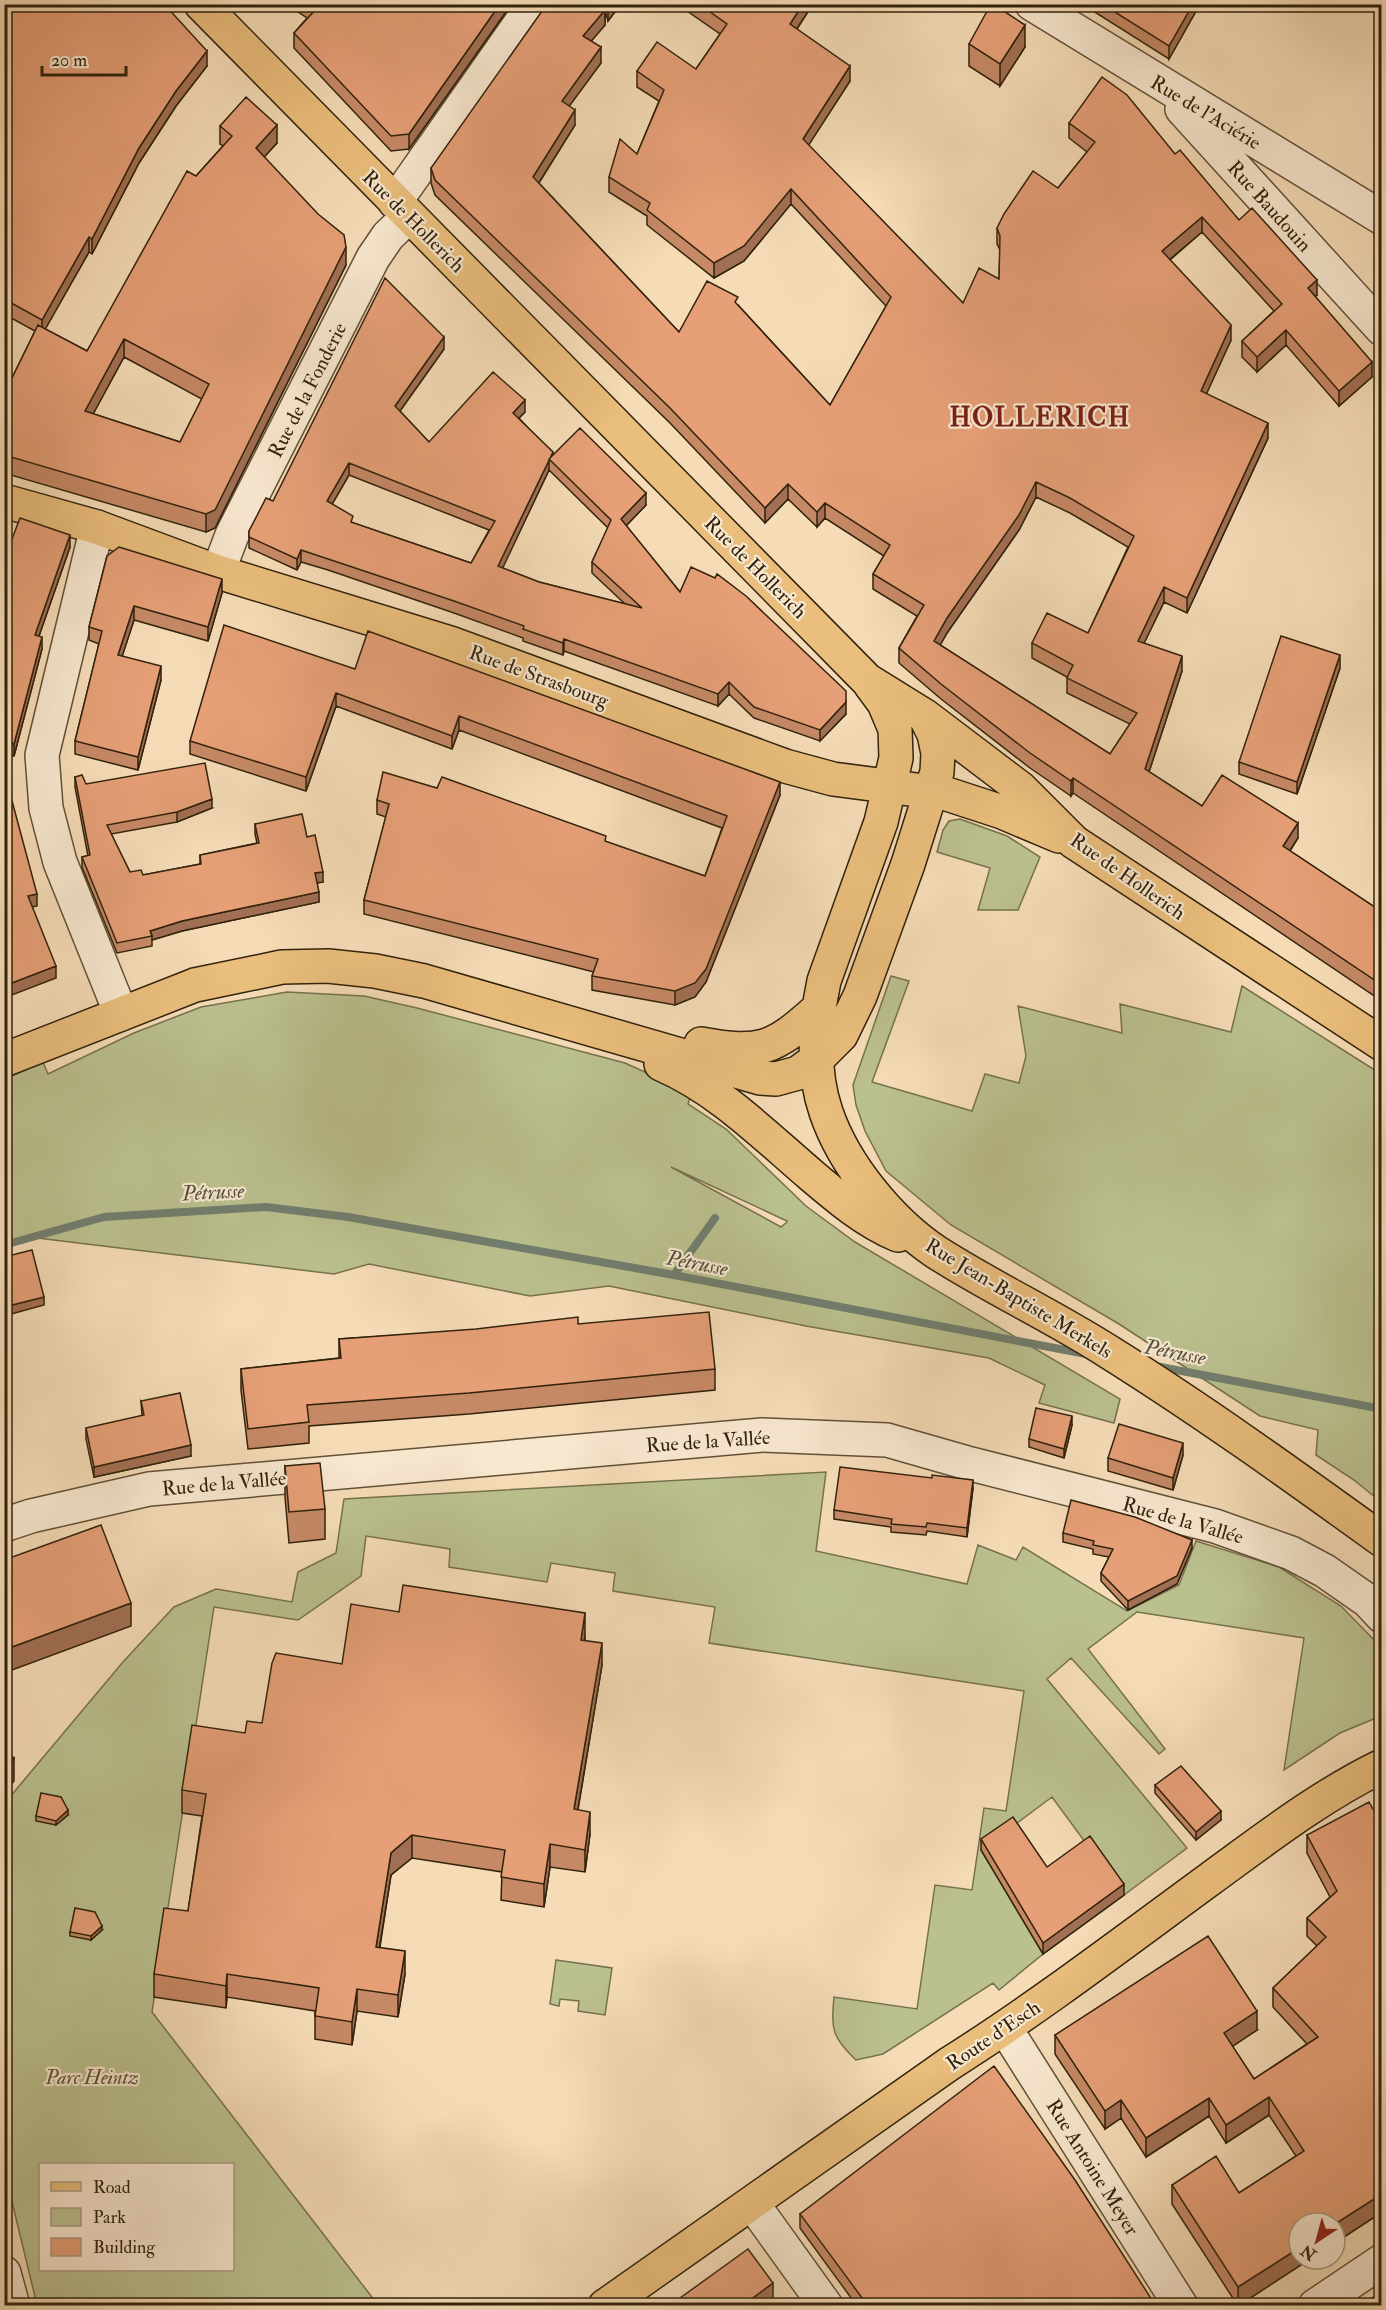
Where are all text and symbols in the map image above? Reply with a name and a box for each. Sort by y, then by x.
scale bar [42,39,126,77]
text: 20 m [51,49,87,72]
street label: Rue de l'Aciérie [1146,70,1265,155]
street label: Rue Baudouin [1222,156,1317,257]
street label: Rue de Hollerich [357,165,471,278]
street label: Rue de la Fonderie [263,319,352,462]
district label: HOLLERICH [949,402,1131,434]
street label: Rue de Hollerich [699,511,813,624]
street label: Rue de Strasbourg [466,640,613,714]
street label: Rue de Hollerich [1065,827,1191,926]
water label: Pétrusse [180,1177,246,1208]
street label: Rue Jean-Baptiste Merkels [920,1233,1117,1365]
water label: Pétrusse [663,1244,731,1283]
water label: Pétrusse [1141,1333,1209,1372]
street label: Rue de la Vallée [645,1425,771,1458]
street label: Rue de la Vallée [161,1466,287,1501]
street label: Rue de la Vallée [1120,1491,1246,1550]
street label: Route d'Esch [942,1995,1045,2076]
park label: Parc Heintz [44,2065,139,2090]
street label: Rue Antoine Meyer [1041,2095,1145,2240]
legend [39,2163,234,2271]
text: Road [93,2176,131,2199]
text: Park [93,2206,126,2229]
north arrow [1287,2211,1347,2271]
text: Building [93,2236,156,2259]
text: N [1297,2240,1321,2265]

